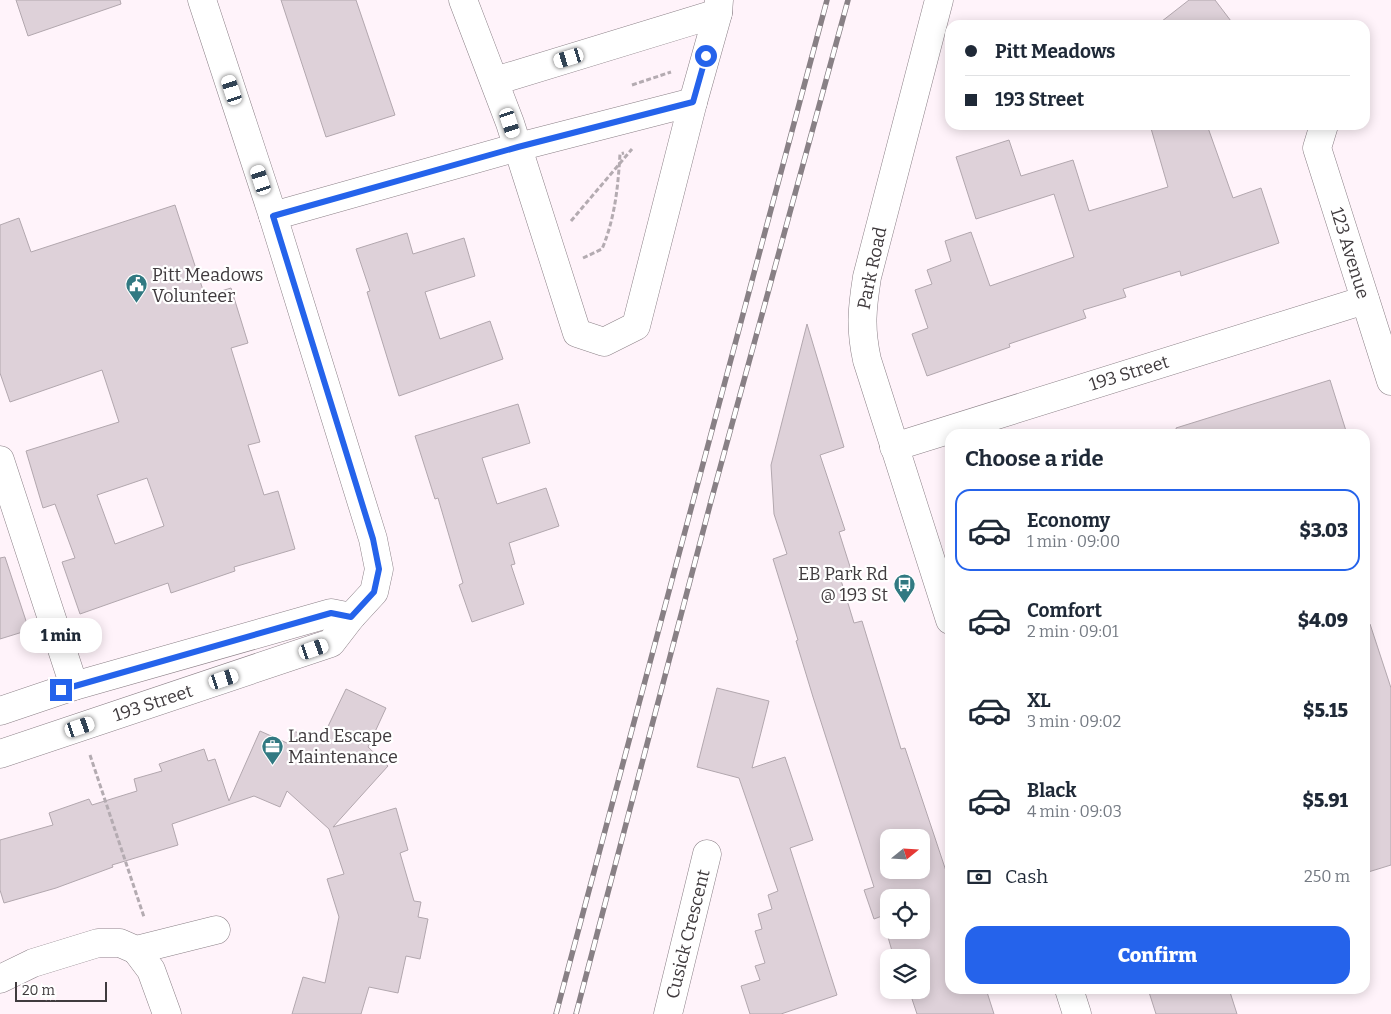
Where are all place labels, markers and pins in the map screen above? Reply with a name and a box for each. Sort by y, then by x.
place label: Pitt Meadows Volunteer [152,264,263,307]
public building icon: Pitt Meadows Volunteer [124,273,148,304]
place label: EB Park Rd @ 193 St [798,563,888,606]
bus stop icon: EB Park Rd @ 193 St [892,572,916,603]
place label: Land Escape Maintenance [288,725,398,768]
office icon: Land Escape Maintenance [260,734,284,765]

